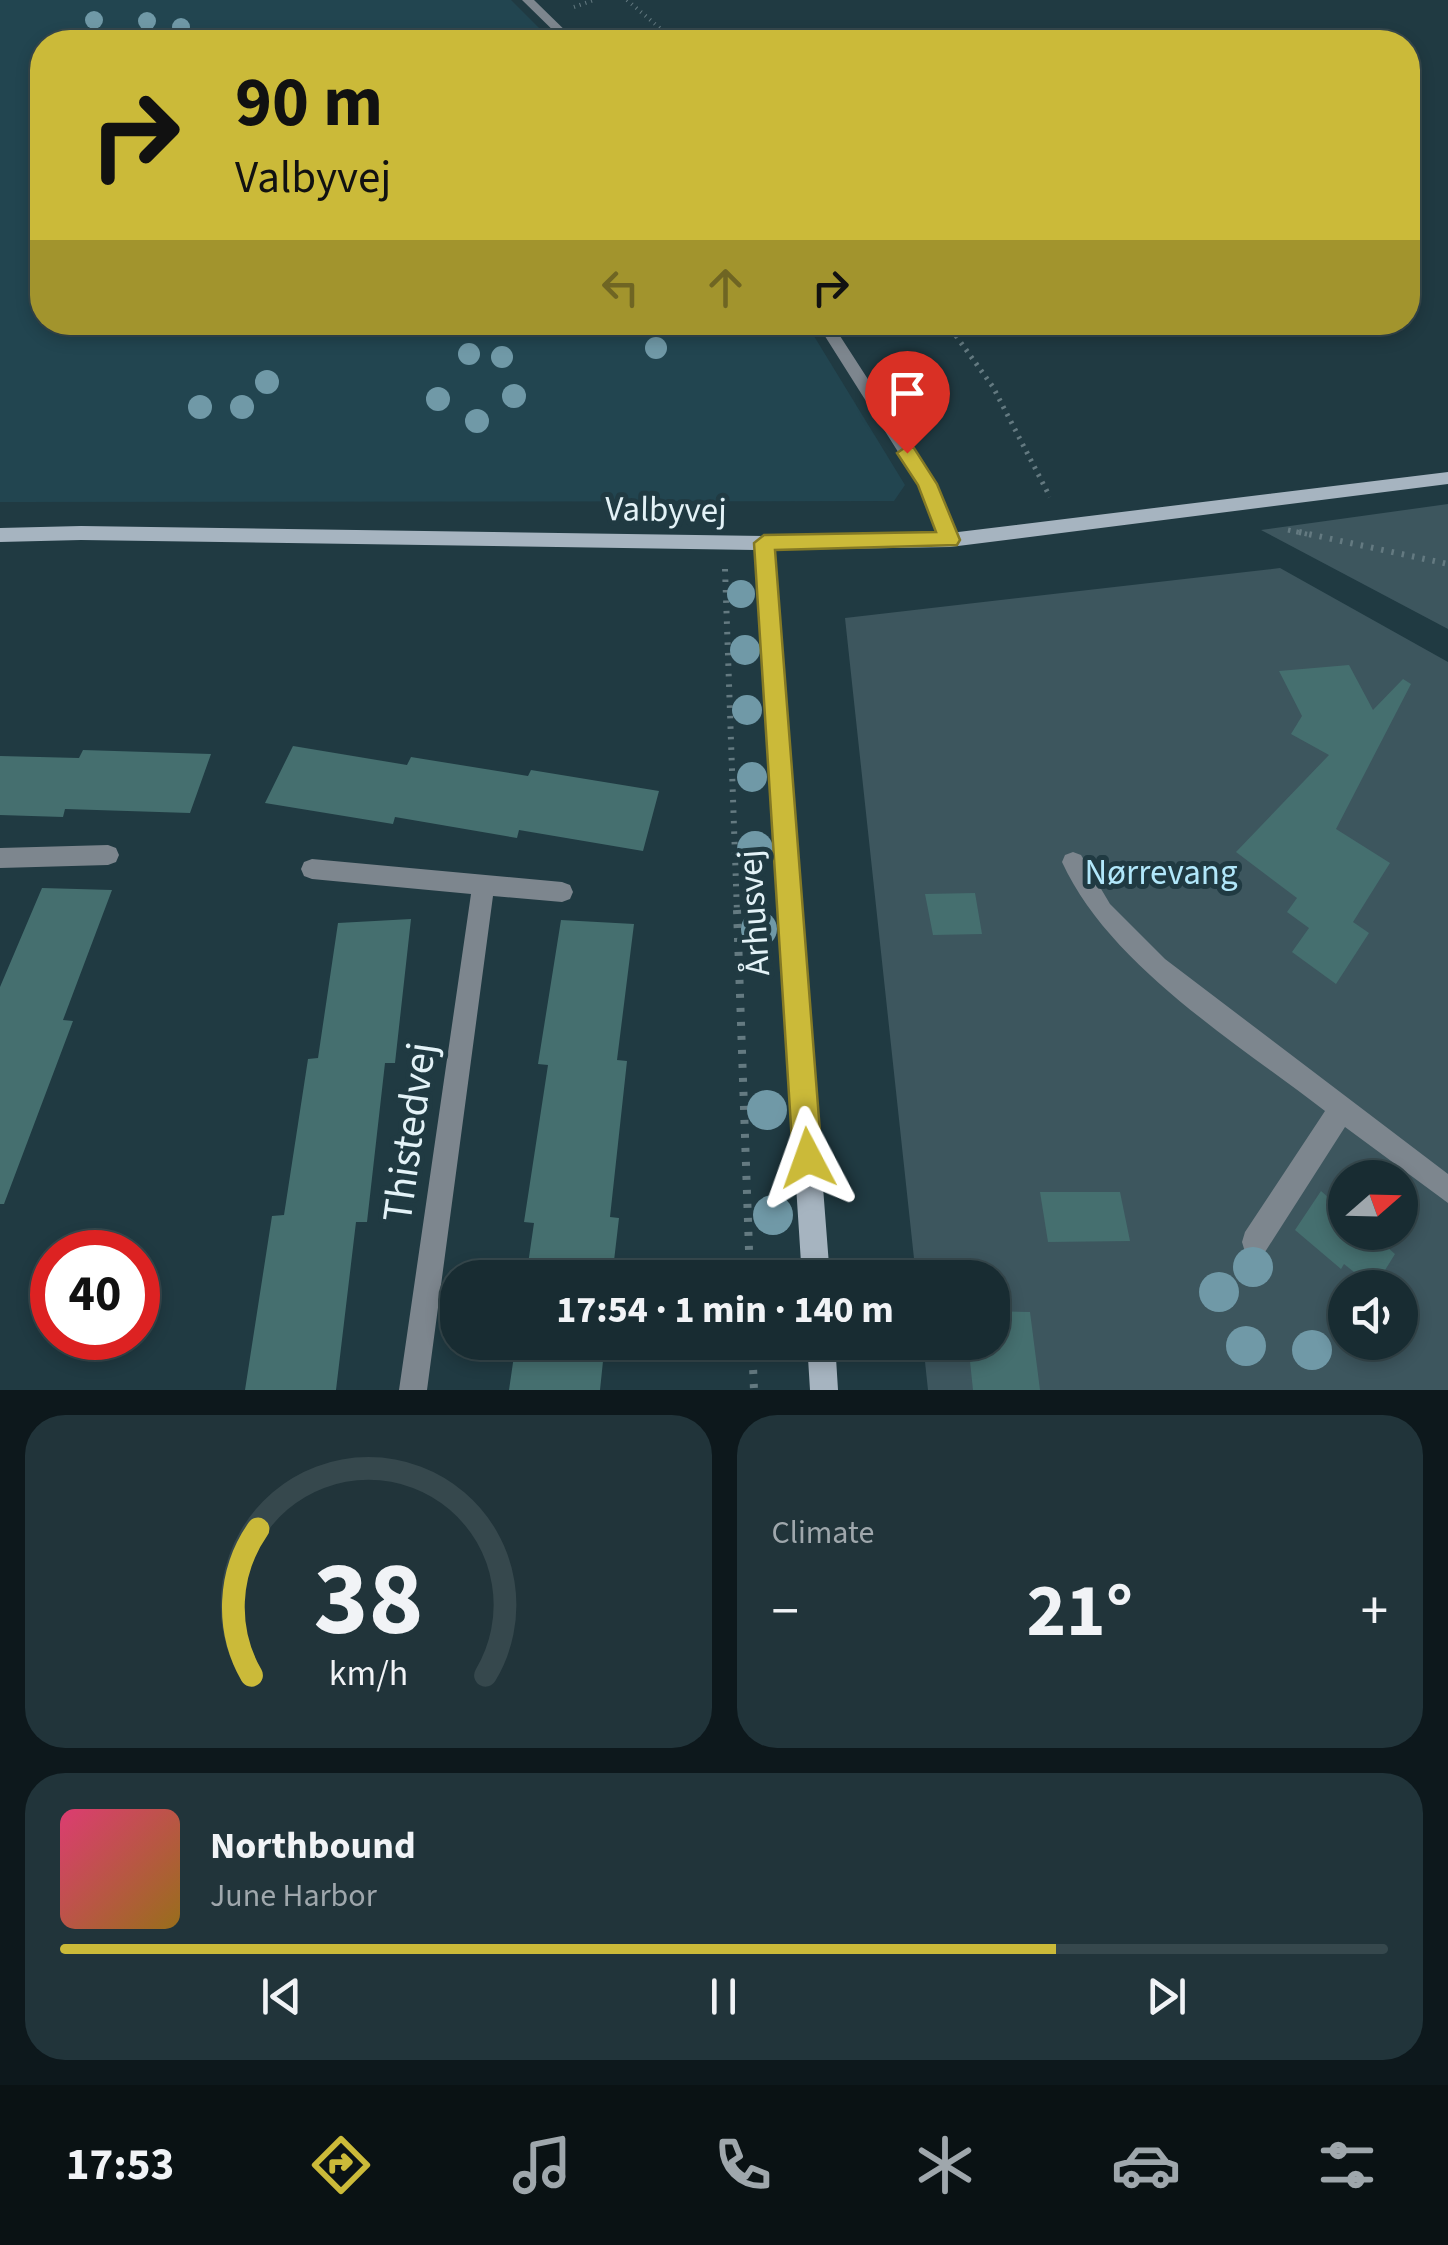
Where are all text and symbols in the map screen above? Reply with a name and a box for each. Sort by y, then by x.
text: 90 m [235,53,383,153]
icon: right [70,70,200,200]
text: Valbyvej [235,146,391,210]
icon: left [593,260,648,315]
icon: ahead [698,260,753,315]
icon: right [803,260,858,315]
pin [865,351,950,454]
icon: arrive [880,366,935,421]
street label: Valbyvej [605,484,727,536]
street label: Århusvej [725,848,783,978]
park label: Nørrevang [1084,848,1238,898]
street label: Thistedvej [368,1039,452,1226]
position arrow [756,1106,860,1210]
north arrow [1328,1160,1418,1250]
map controls [1328,1160,1418,1360]
speed limit sign: 40 [30,1230,160,1360]
button: sound [1328,1270,1418,1360]
text: 17:54 · 1 min · 140 m [556,1283,894,1337]
text: Climate [772,1510,874,1556]
text: 38 [313,1527,423,1675]
text: 21° [1026,1558,1133,1665]
text: − [772,1573,799,1651]
text: + [1361,1573,1388,1651]
text: km/h [329,1648,408,1699]
text: Northbound [210,1819,416,1873]
text: June Harbor [210,1873,377,1919]
icon: previous [254,1969,309,2024]
icon: pause [696,1969,751,2024]
icon: next [1139,1969,1194,2024]
icon: directions [306,2130,376,2200]
icon: music [507,2130,577,2200]
icon: phone [708,2130,778,2200]
icon: climate [910,2130,980,2200]
icon: car [1111,2130,1181,2200]
icon: filters [1312,2130,1382,2200]
text: 17:53 [66,2133,174,2197]

